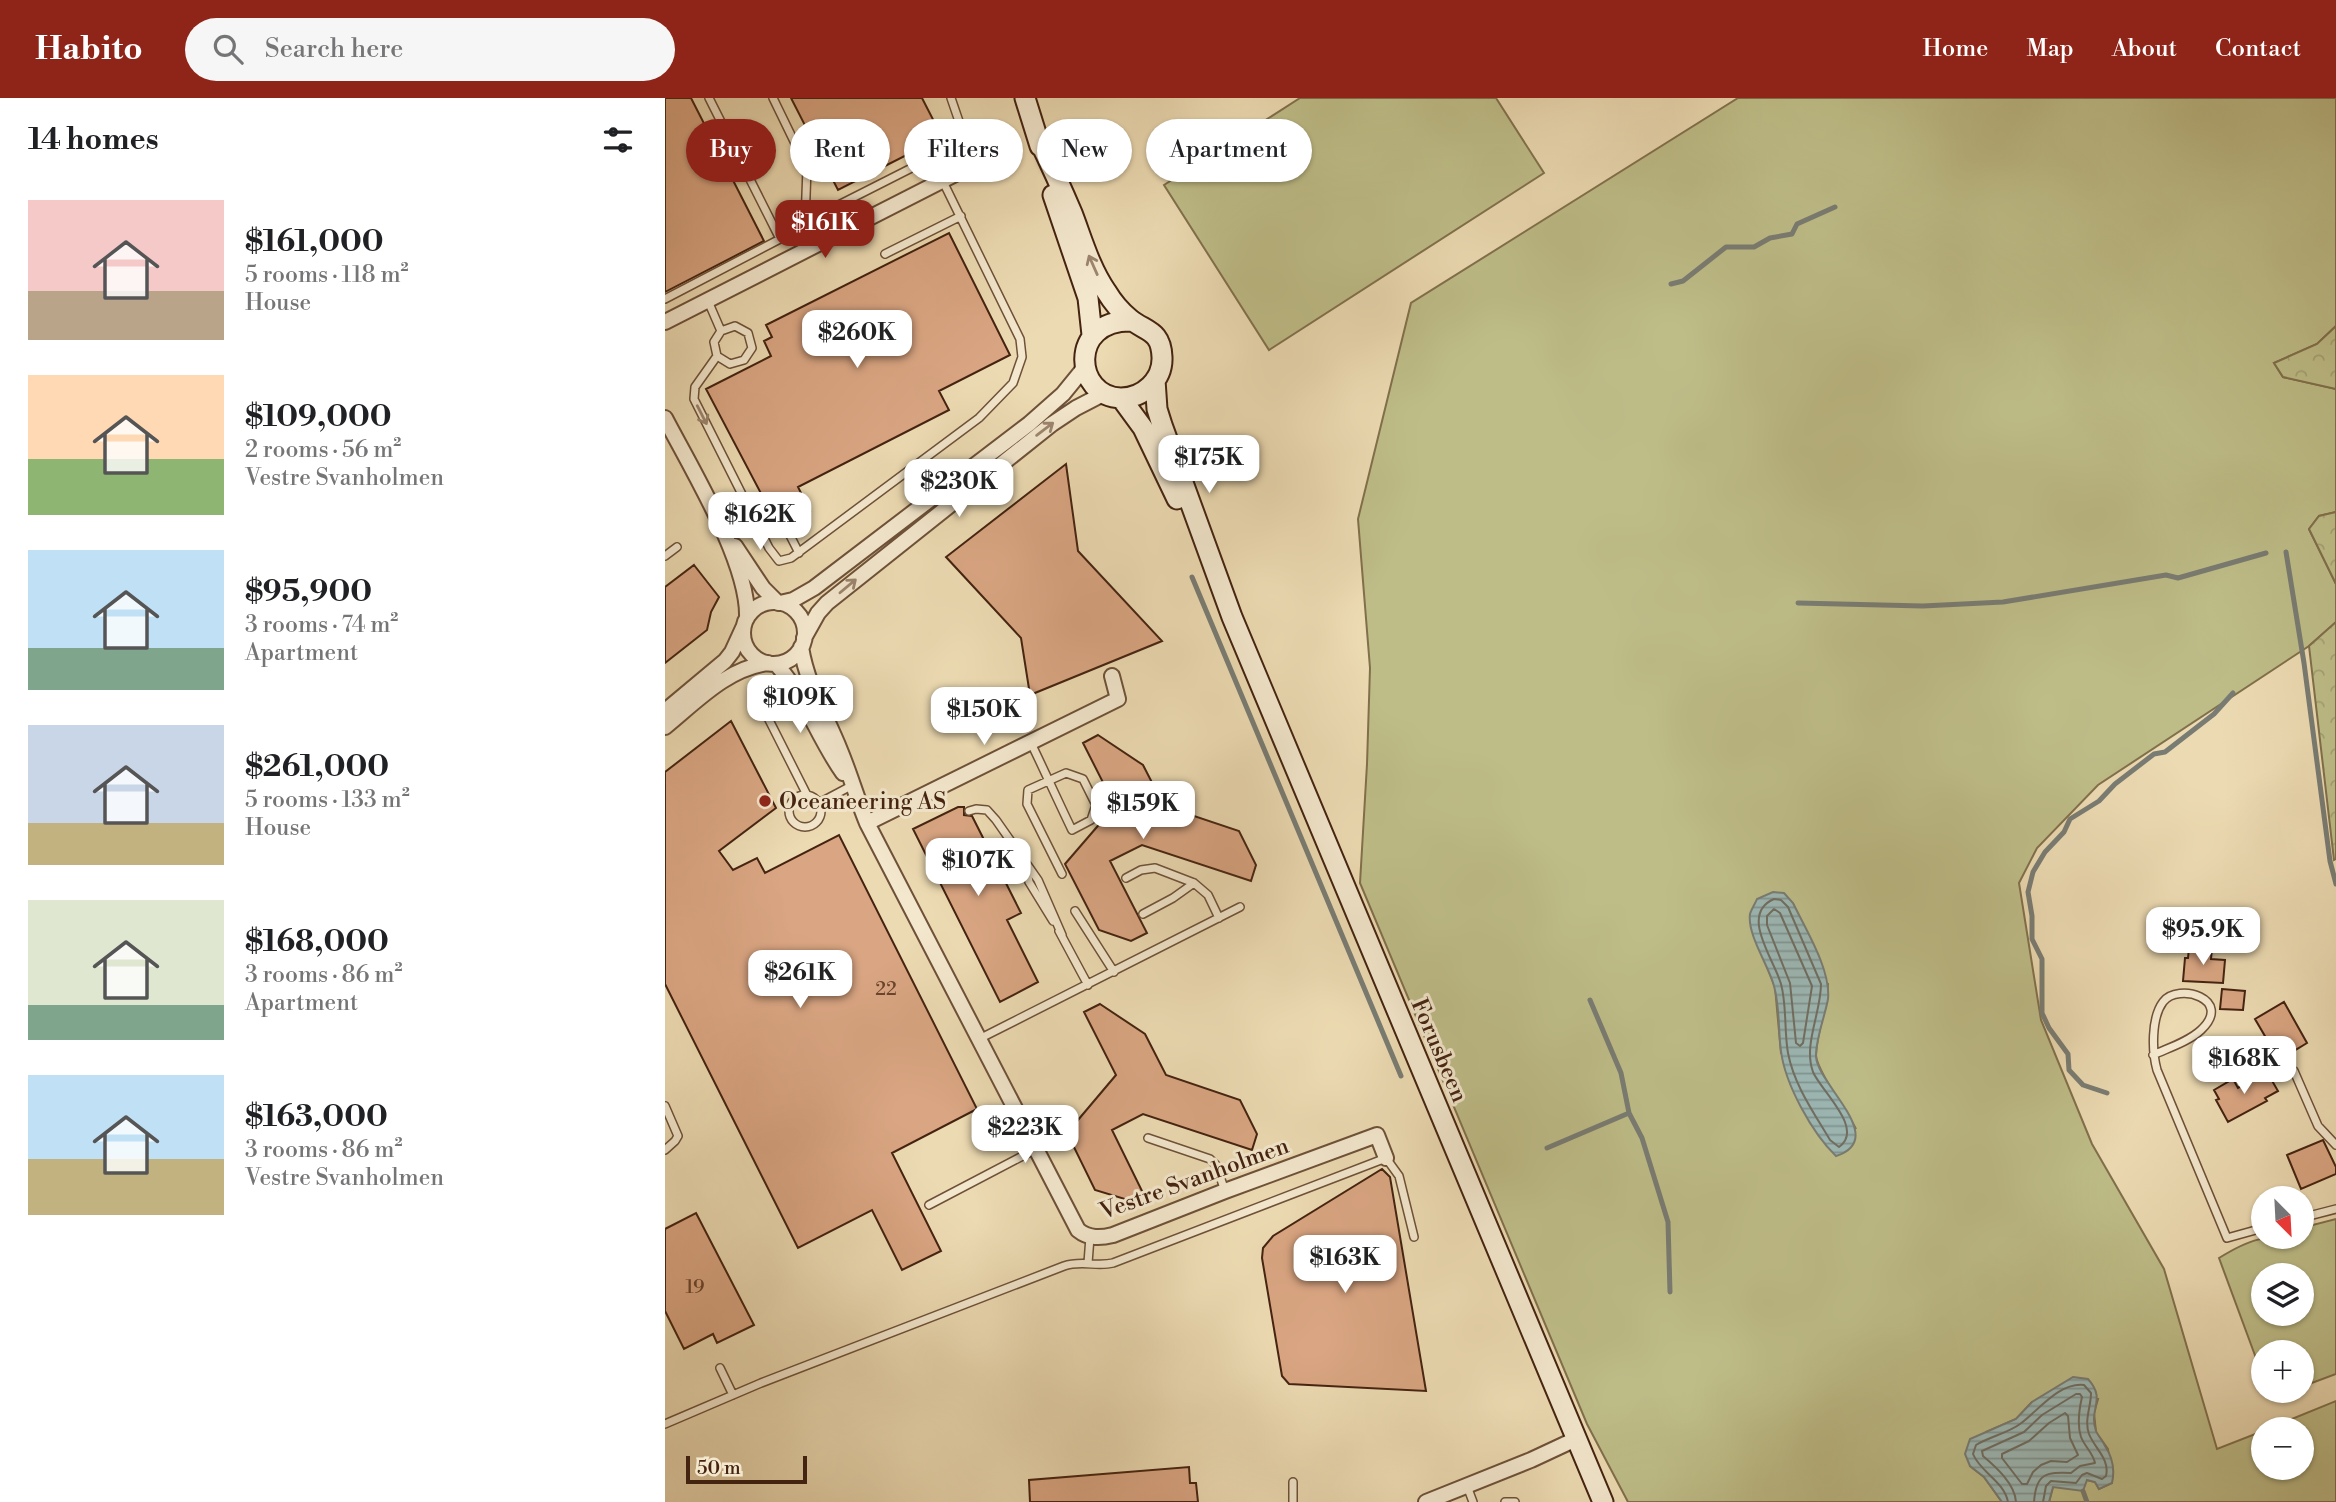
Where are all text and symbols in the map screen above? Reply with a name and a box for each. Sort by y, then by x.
search box [185,18,675,81]
text: Habito [35,29,143,70]
icon: search [209,30,247,68]
text: Search here [265,33,404,65]
text: Home [1923,34,1988,64]
text: Map [2026,34,2074,64]
text: About [2112,34,2177,64]
text: Contact [2215,34,2301,64]
chip: Buy [686,119,776,182]
chip: Rent [790,119,890,182]
chip: Filters [904,119,1023,182]
chip: New [1037,119,1132,182]
chip: Apartment [1146,119,1312,182]
text: 14 homes [28,121,159,159]
icon: filters [599,121,637,159]
pin: $161K [776,200,874,260]
text: $161K [791,209,859,237]
text: $161,000 [245,223,384,261]
icon: home [84,228,168,312]
one-way arrow [1086,255,1099,276]
text: 5 rooms · 118 m² [245,261,409,289]
text: House [245,289,311,317]
pin: $260K [808,310,906,370]
text: $260K [818,319,896,347]
text: $109,000 [245,398,392,436]
icon: home [84,403,168,487]
one-way arrow [696,404,709,425]
one-way arrow [1035,422,1054,437]
text: 2 rooms · 56 m² [245,436,401,464]
pin: $175K [1160,436,1258,495]
text: $175K [1174,444,1244,472]
pin: $230K [910,460,1008,519]
text: Vestre Svanholmen [245,464,444,492]
text: $230K [920,468,998,496]
pin: $162K [711,492,809,552]
text: $162K [724,501,796,529]
text: $95,900 [245,573,372,611]
icon: home [84,578,168,662]
one-way arrow [838,578,856,594]
text: 3 rooms · 74 m² [245,611,398,639]
text: Apartment [245,639,358,667]
pin: $109K [751,676,849,735]
text: $109K [763,684,837,712]
pin: $150K [935,688,1033,747]
text: $150K [947,696,1021,724]
text: $261,000 [245,748,389,786]
icon: home [84,753,168,837]
pin: $159K [1094,782,1192,841]
text: 5 rooms · 133 m² [245,786,410,814]
place label: Oceaneering AS [779,788,946,816]
text: $159K [1107,790,1179,818]
marker: Oceaneering AS [757,793,773,809]
text: House [245,814,311,842]
pin: $107K [929,838,1027,898]
text: $107K [942,847,1014,875]
pin: $95.9K [2146,908,2260,967]
text: $95.9K [2162,916,2244,944]
text: $168,000 [245,923,389,961]
icon: home [84,928,168,1012]
pin: $261K [751,950,849,1010]
text: $261K [764,959,836,987]
text: 3 rooms · 86 m² [245,961,402,989]
house number: 22 [875,977,897,1001]
text: Apartment [245,989,358,1017]
street label: Forusbeen [1405,994,1474,1107]
pin: $168K [2195,1037,2293,1096]
text: $168K [2208,1045,2280,1073]
text: $163,000 [245,1098,388,1136]
icon: home [84,1103,168,1187]
pin: $223K [976,1105,1074,1165]
text: $223K [988,1114,1062,1142]
street label: Vestre Svanholmen [1095,1132,1293,1226]
text: 3 rooms · 86 m² [245,1136,402,1164]
text: Vestre Svanholmen [245,1164,444,1192]
north arrow [2251,1186,2313,1250]
map controls [2251,1186,2314,1480]
pin: $163K [1296,1236,1394,1295]
text: $163K [1310,1244,1380,1272]
button: layers [2251,1263,2314,1326]
house number: 19 [685,1275,705,1299]
button: + [2251,1340,2314,1403]
button: − [2251,1417,2314,1480]
scale bar [686,1453,807,1485]
text: 50 m [697,1456,741,1480]

